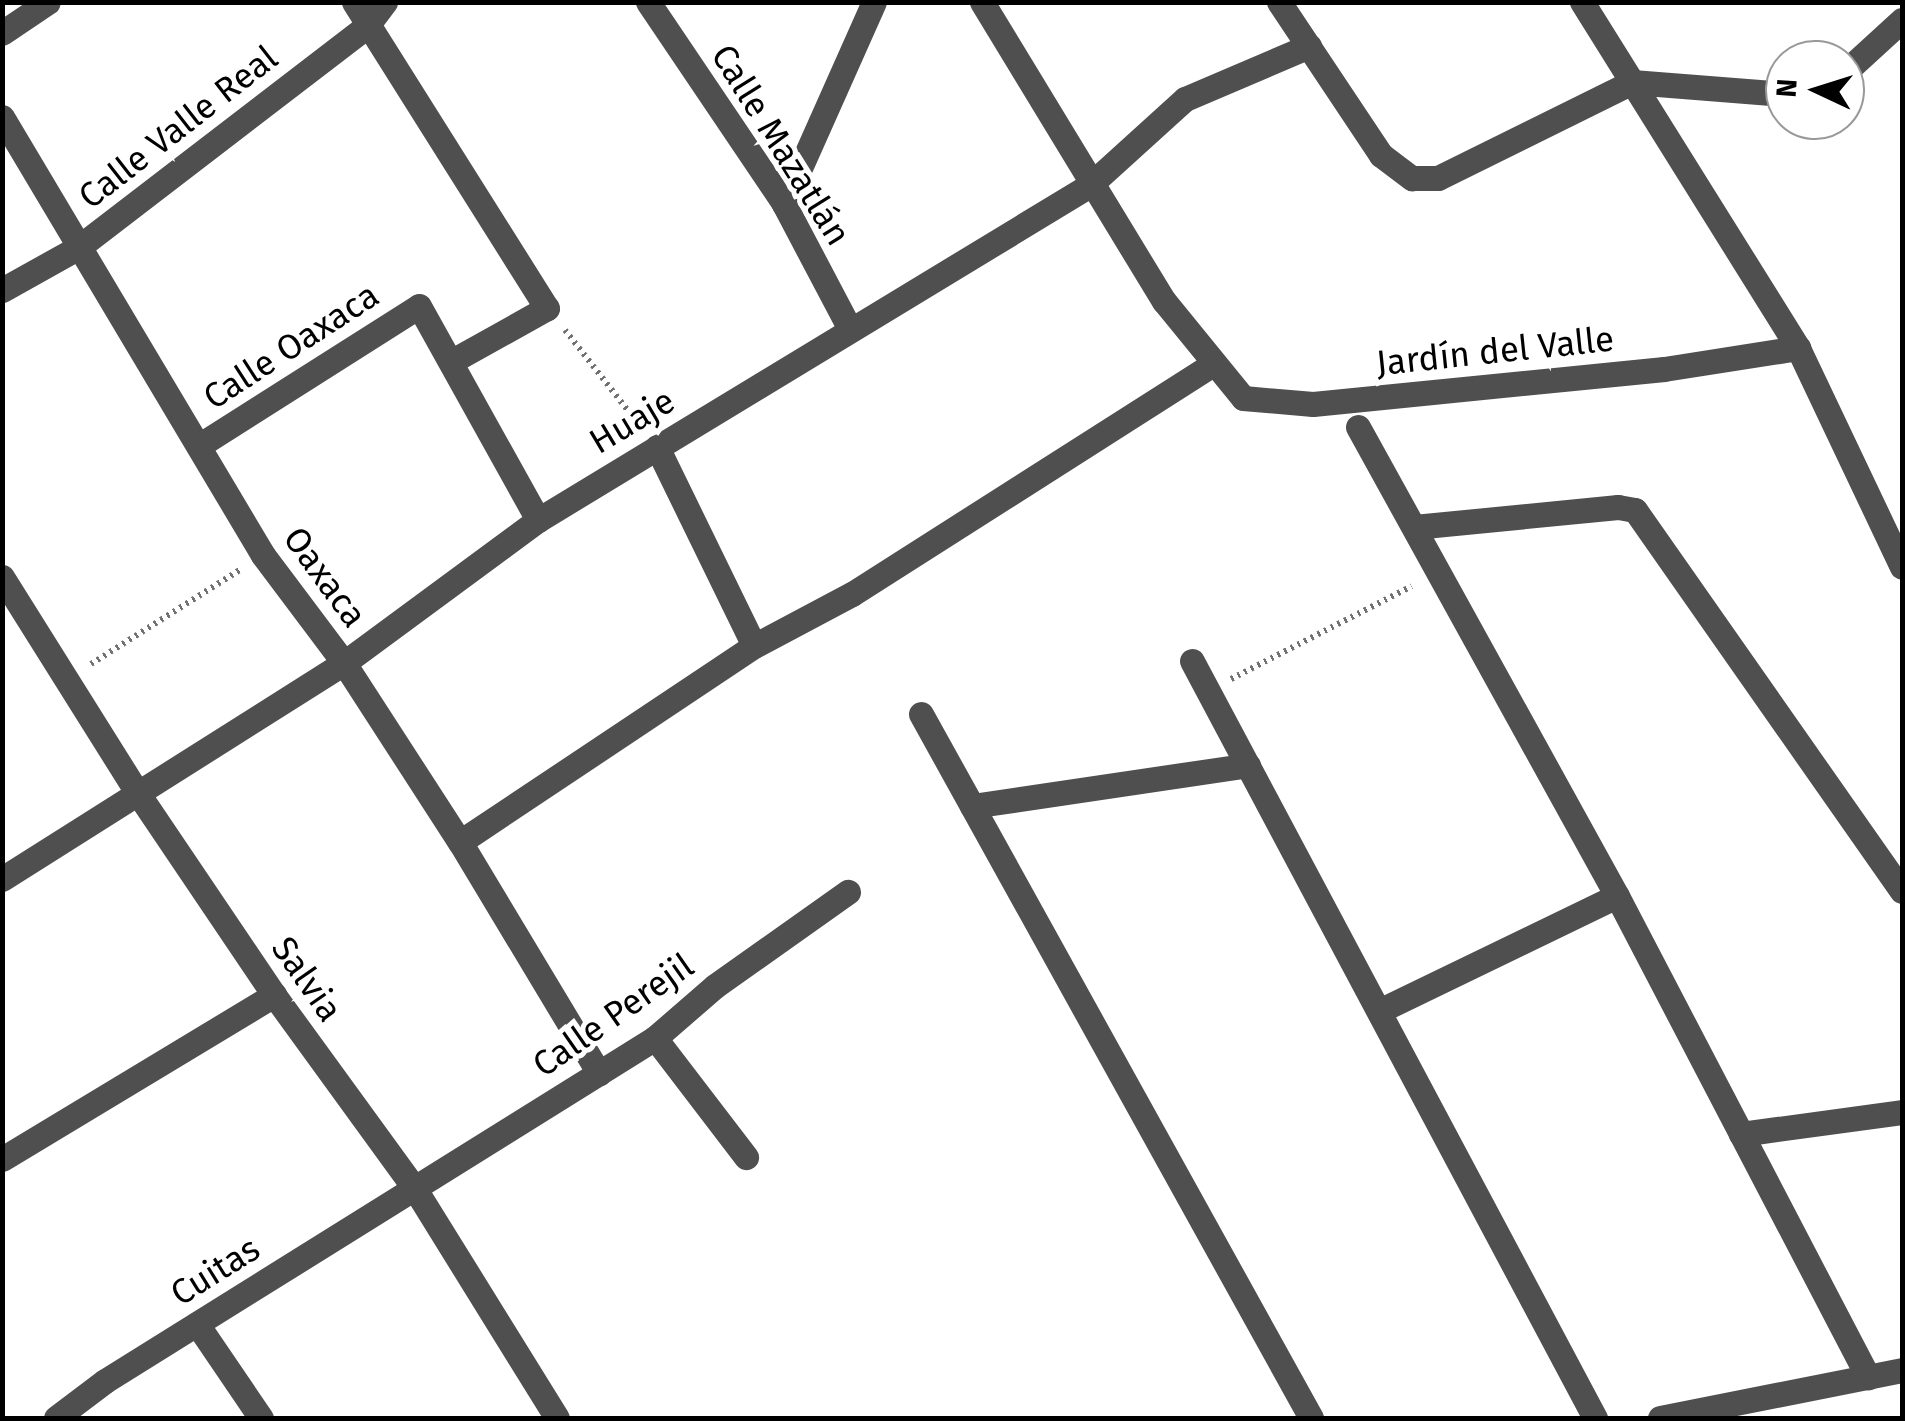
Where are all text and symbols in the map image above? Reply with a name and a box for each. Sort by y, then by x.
street label: Calle Valle Real [70,36,286,218]
street label: Calle Mazatlán [703,37,859,253]
north arrow [1765,40,1865,140]
text: N [1769,78,1804,98]
street label: Calle Oaxaca [196,274,386,418]
street label: Jardín del Valle [1374,318,1616,384]
street label: Huaje [582,379,682,463]
street label: Oaxaca [275,519,375,635]
street label: Salvia [263,929,351,1029]
street label: Calle Perejil [525,944,701,1086]
street label: Cuitas [163,1228,267,1314]

